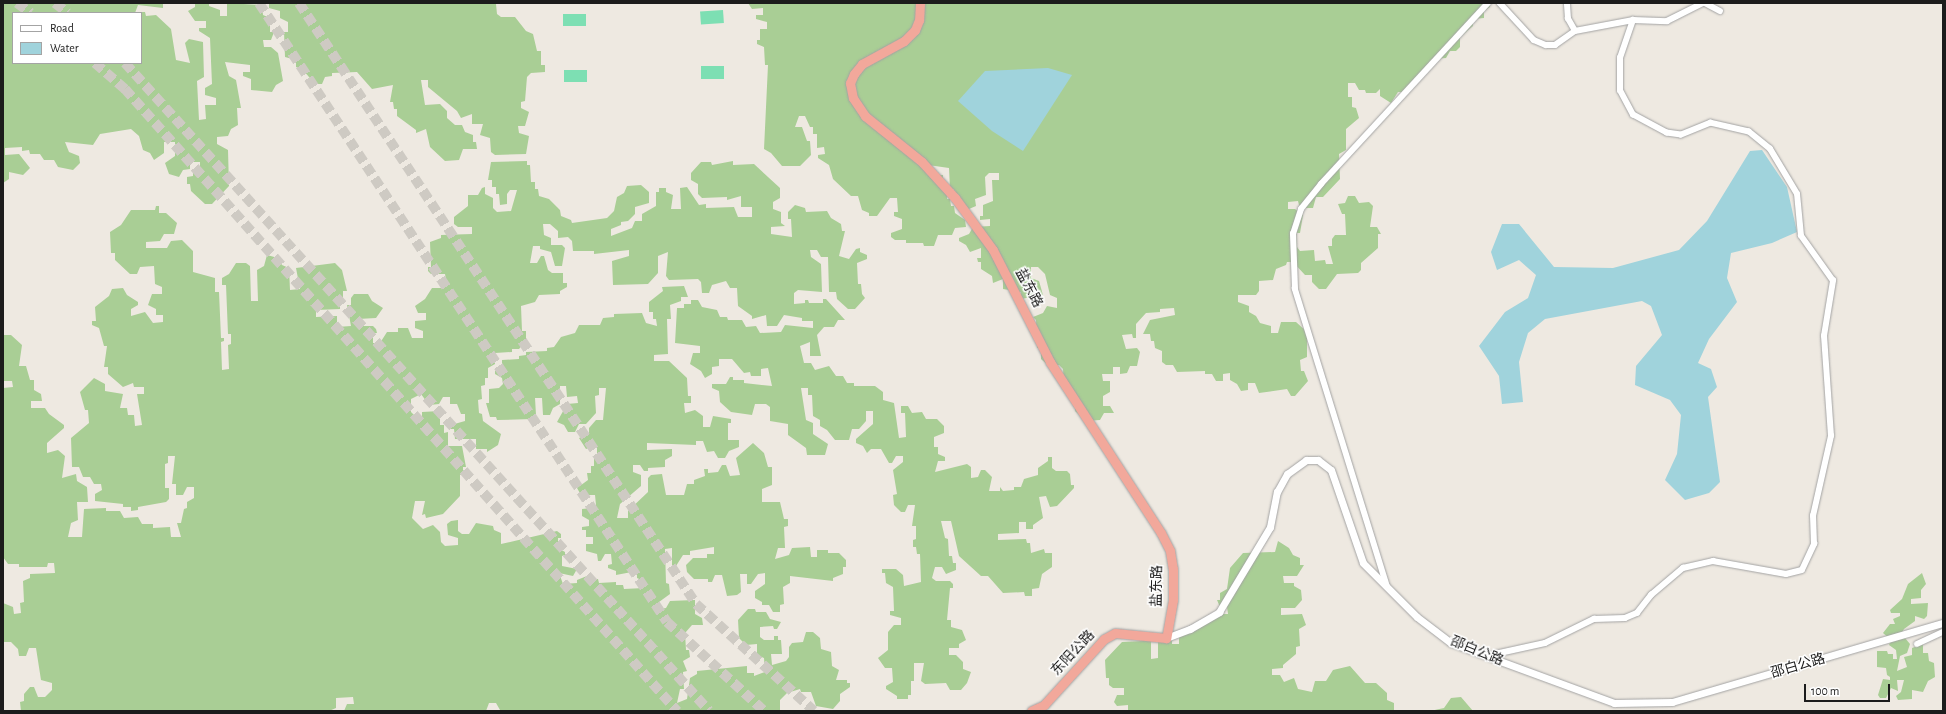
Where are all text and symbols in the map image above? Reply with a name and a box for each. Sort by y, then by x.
legend [12,12,142,64]
text: Road [50,22,74,34]
text: Water [50,42,79,54]
street label: 盐东路 [1012,266,1046,310]
street label: 盐东路 [1148,565,1166,607]
street label: 东阳公路 [1048,627,1098,679]
street label: 邵白公路 [1448,633,1506,669]
street label: 邵白公路 [1769,650,1827,682]
scale bar [1806,676,1892,702]
text: 100 m [1811,685,1839,697]

